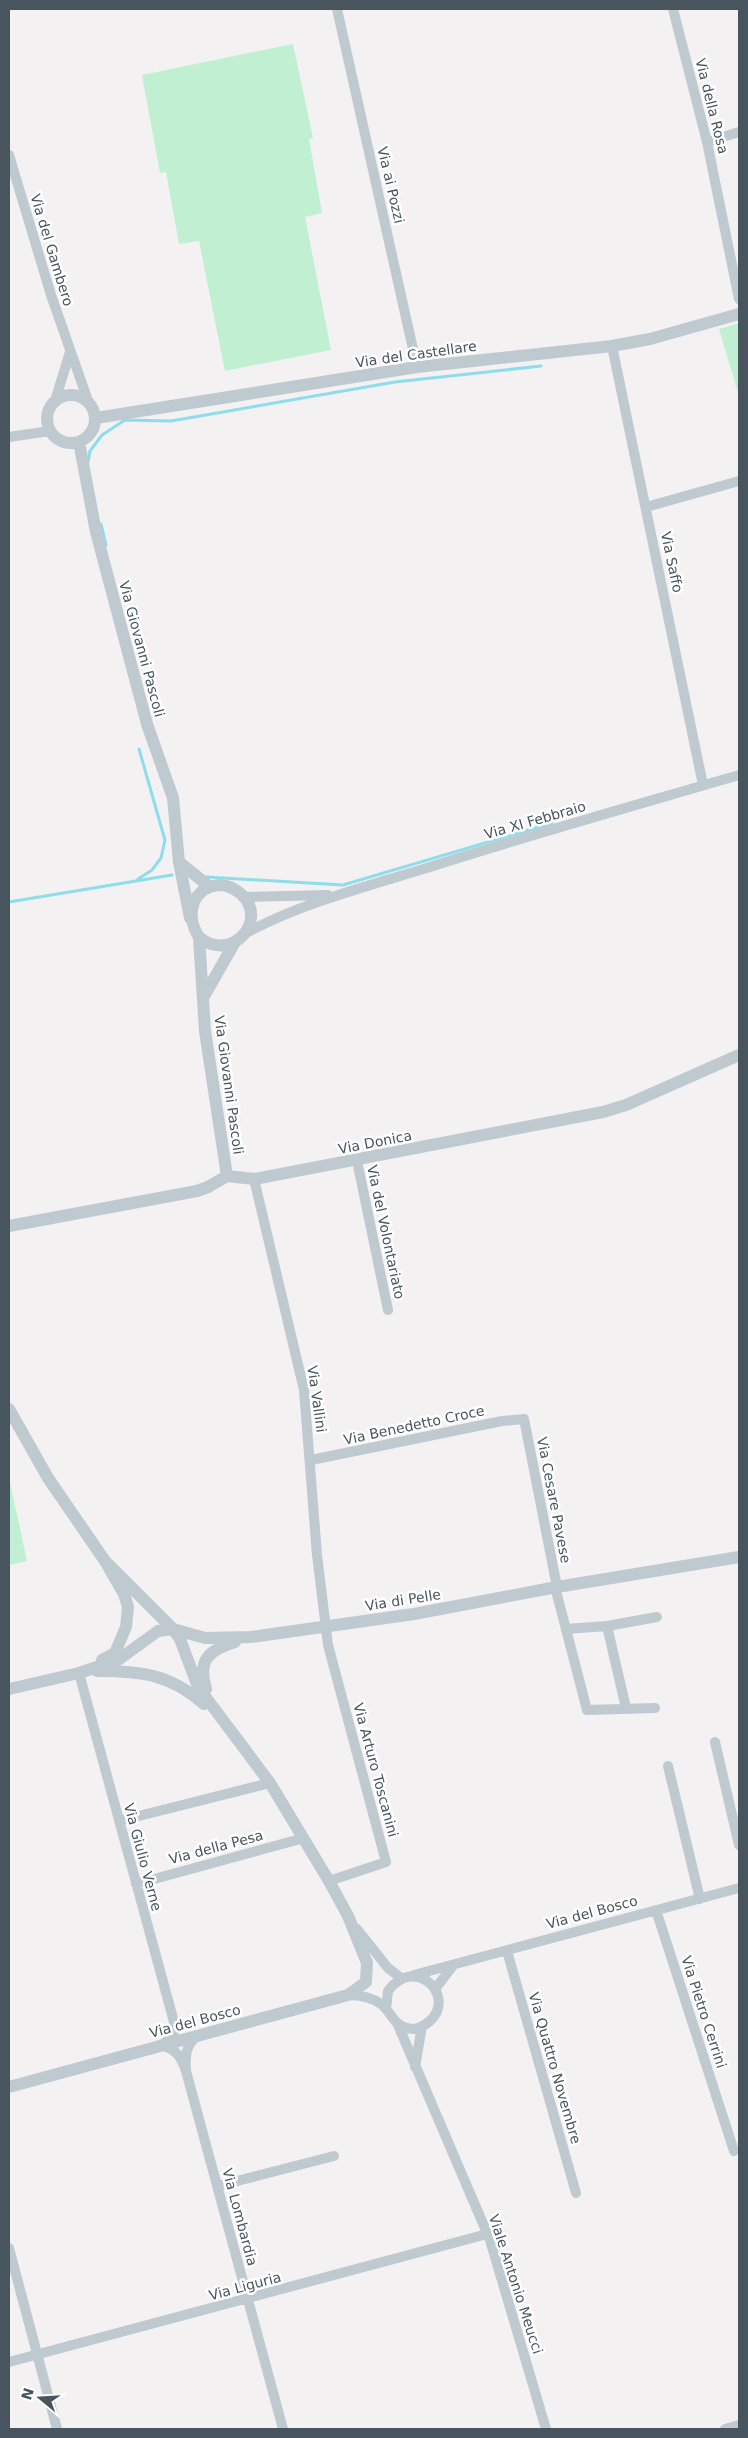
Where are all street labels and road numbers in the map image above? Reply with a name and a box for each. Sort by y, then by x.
street label: Via della Rosa [692,56,732,156]
street label: Via ai Pozzi [374,145,408,225]
street label: Via del Gambero [27,192,77,308]
street label: Via del Castellare [354,338,478,370]
street label: Via Saffo [658,530,686,594]
street label: Via Giovanni Pascoli [116,579,168,719]
street label: Via XI Febbraio [482,798,588,842]
street label: Via Giovanni Pascoli [211,1014,247,1156]
street label: Via Donica [337,1127,413,1157]
street label: Via del Volontariato [364,1163,408,1301]
street label: Via Vallini [304,1364,330,1434]
street label: Via Benedetto Croce [342,1402,486,1448]
street label: Via Cesare Pavese [534,1436,574,1564]
street label: Via di Pelle [364,1586,442,1614]
street label: Via Arturo Toscanini [350,1701,402,1839]
street label: Via Giulio Verne [121,1801,165,1913]
street label: Via della Pesa [167,1827,265,1867]
street label: Via del Bosco [545,1892,639,1932]
street label: Via Pietro Cerrini [678,1954,730,2070]
street label: Via Quattro Novembre [526,1991,584,2145]
street label: Via del Bosco [148,2001,242,2041]
street label: Via Lombardia [219,2166,261,2268]
street label: Viale Antonio Meucci [486,2212,546,2356]
street label: Via Liguria [207,2269,283,2303]

